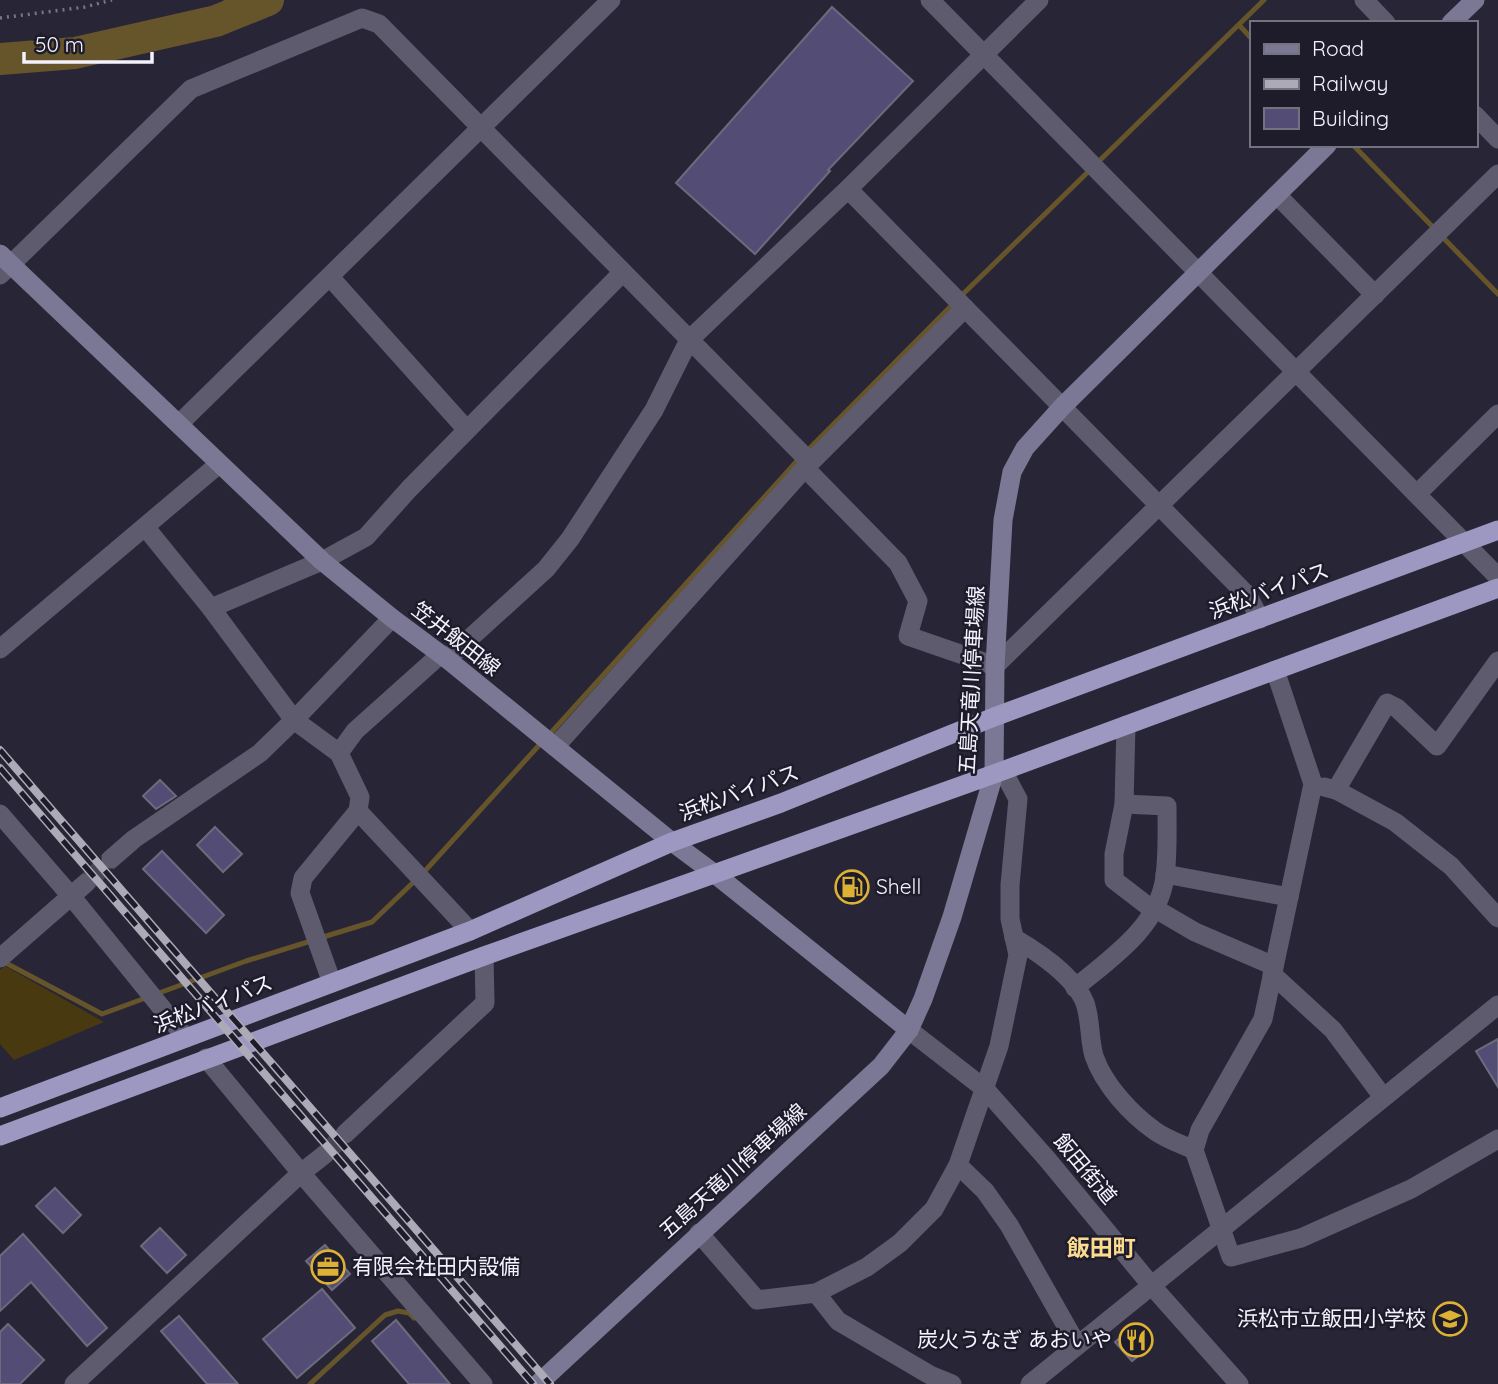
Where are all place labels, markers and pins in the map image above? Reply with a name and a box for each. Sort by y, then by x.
fuel station icon: Shell [833,868,871,906]
place label: Shell [876,873,921,899]
office icon: 有限会社田内設備 [309,1248,347,1286]
place label: 有限会社田内設備 [352,1253,520,1279]
school or university icon: 浜松市立飯田小学校 [1431,1300,1469,1338]
place label: 浜松市立飯田小学校 [1237,1305,1426,1331]
restaurant icon: 炭火うなぎ あおいや [1117,1321,1155,1359]
place label: 炭火うなぎ あおいや [917,1326,1112,1352]

